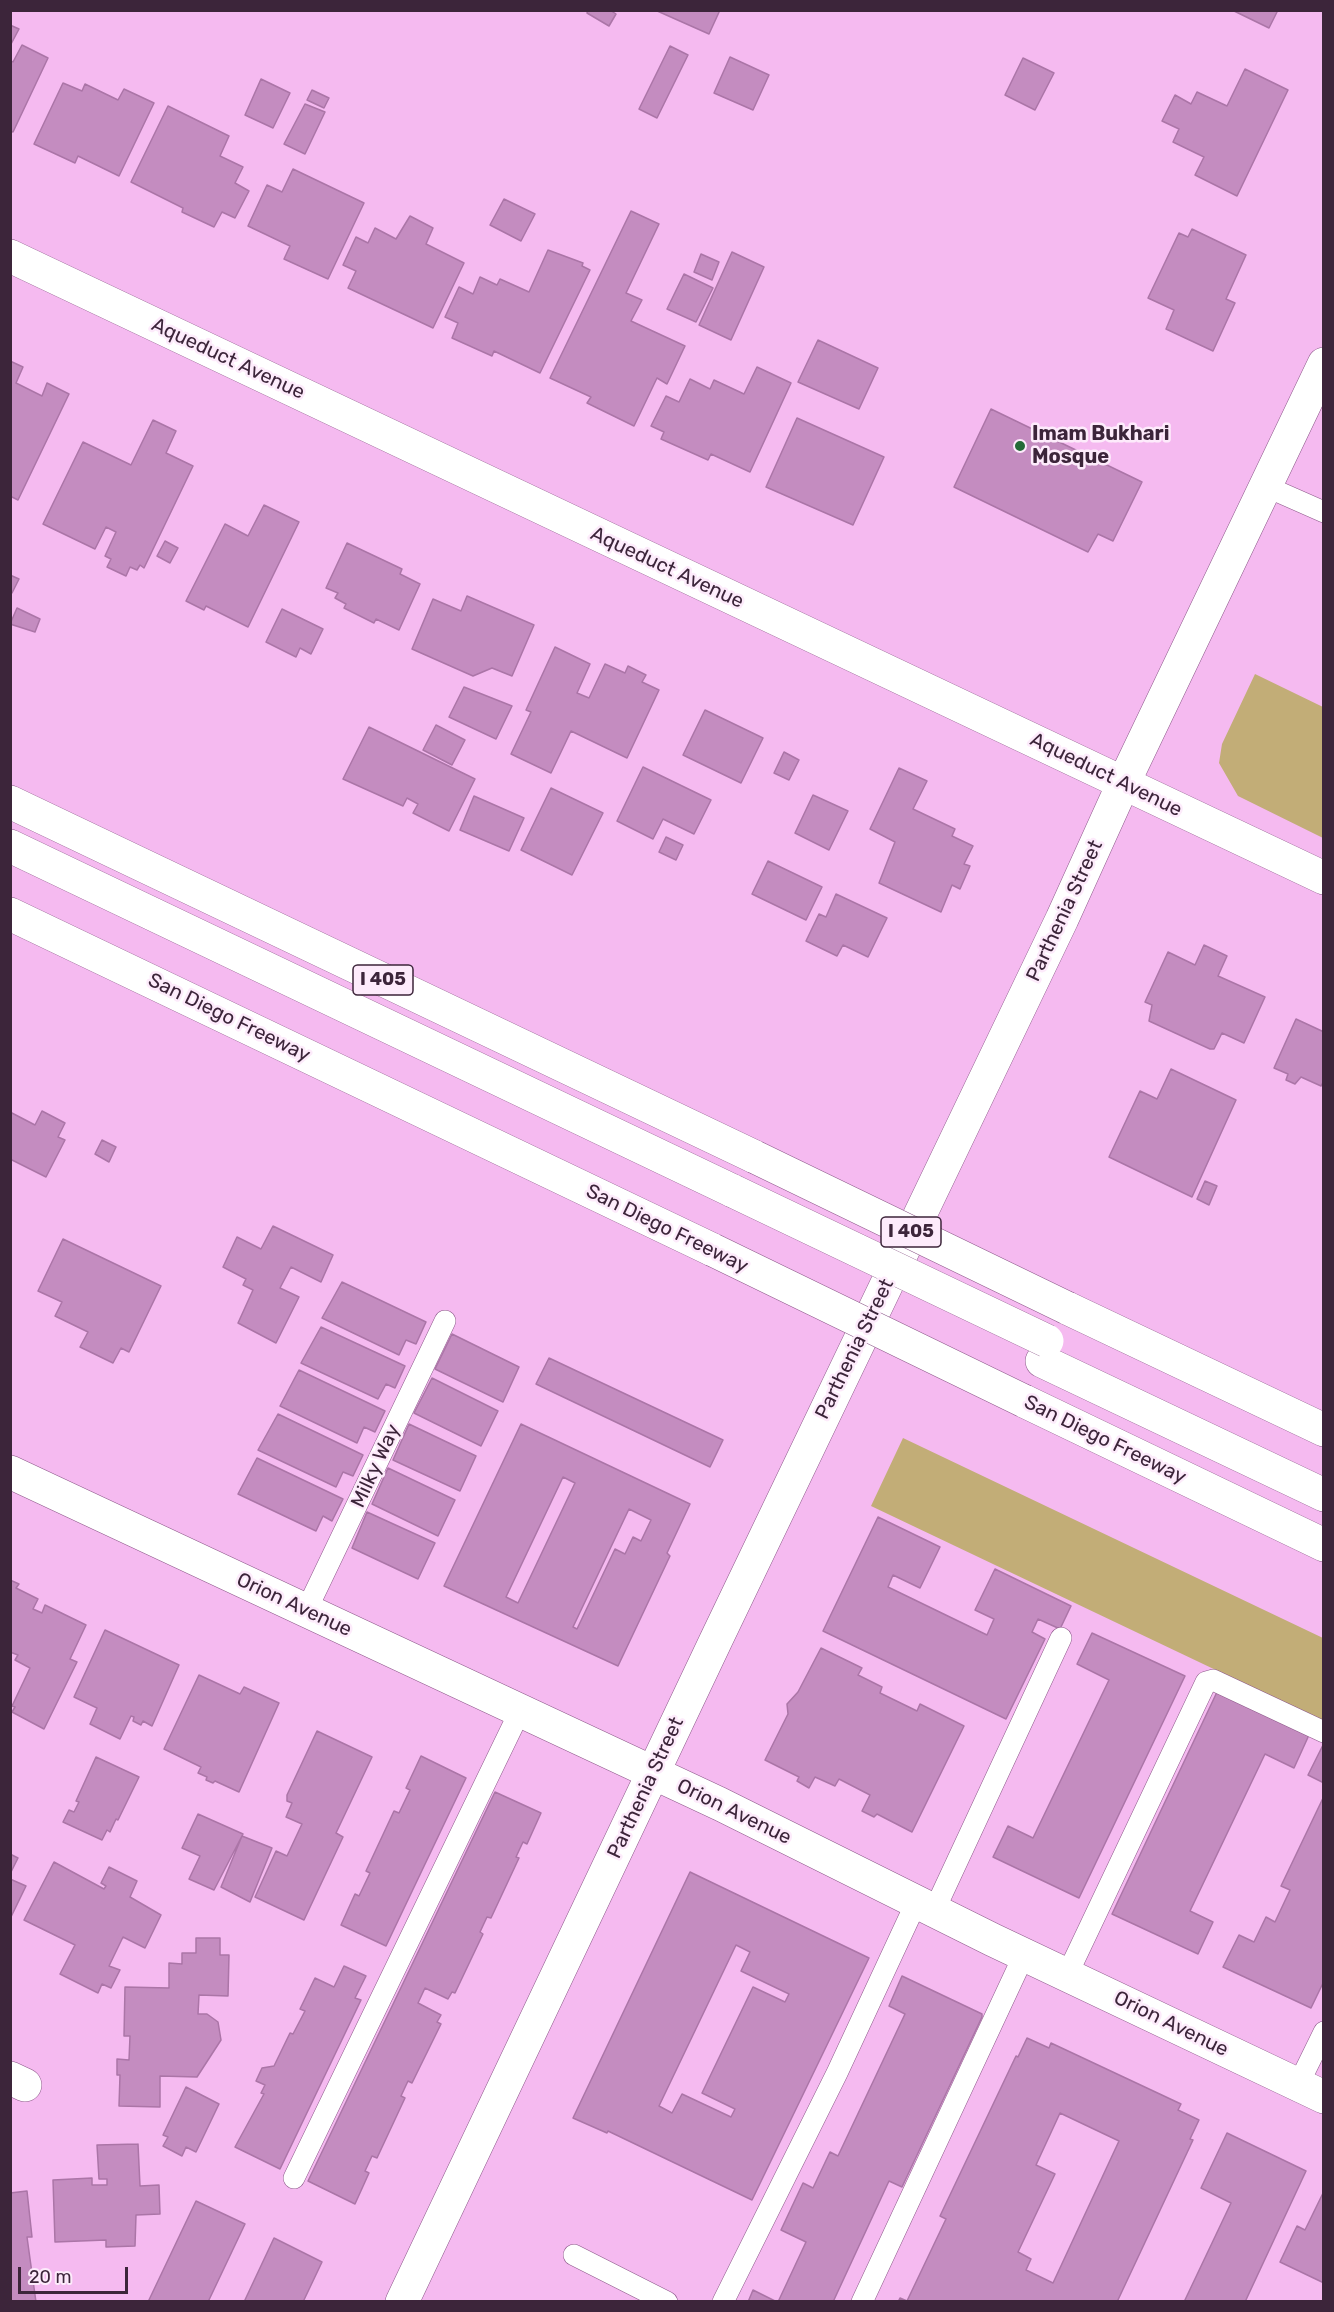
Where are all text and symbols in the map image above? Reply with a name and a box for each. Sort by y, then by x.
street label: Aqueduct Avenue [148,313,308,405]
place label: Imam Bukhari Mosque [1032,422,1169,469]
marker: Imam Bukhari Mosque [1013,439,1027,453]
street label: Aqueduct Avenue [587,522,747,614]
street label: Aqueduct Avenue [1026,728,1186,822]
street label: Parthenia Street [1022,837,1108,985]
road number: I 405 [353,965,413,995]
street label: San Diego Freeway [144,968,314,1068]
street label: San Diego Freeway [582,1179,752,1279]
road number: I 405 [881,1217,941,1247]
street label: Parthenia Street [811,1275,899,1423]
street label: San Diego Freeway [1020,1390,1190,1490]
street label: Milky Way [346,1420,406,1512]
street label: Orion Avenue [232,1568,356,1642]
street label: Parthenia Street [603,1714,689,1862]
street label: Orion Avenue [673,1774,795,1850]
street label: Orion Avenue [1110,1986,1232,2062]
scale bar [21,2255,130,2293]
text: 20 m [29,2266,71,2288]

